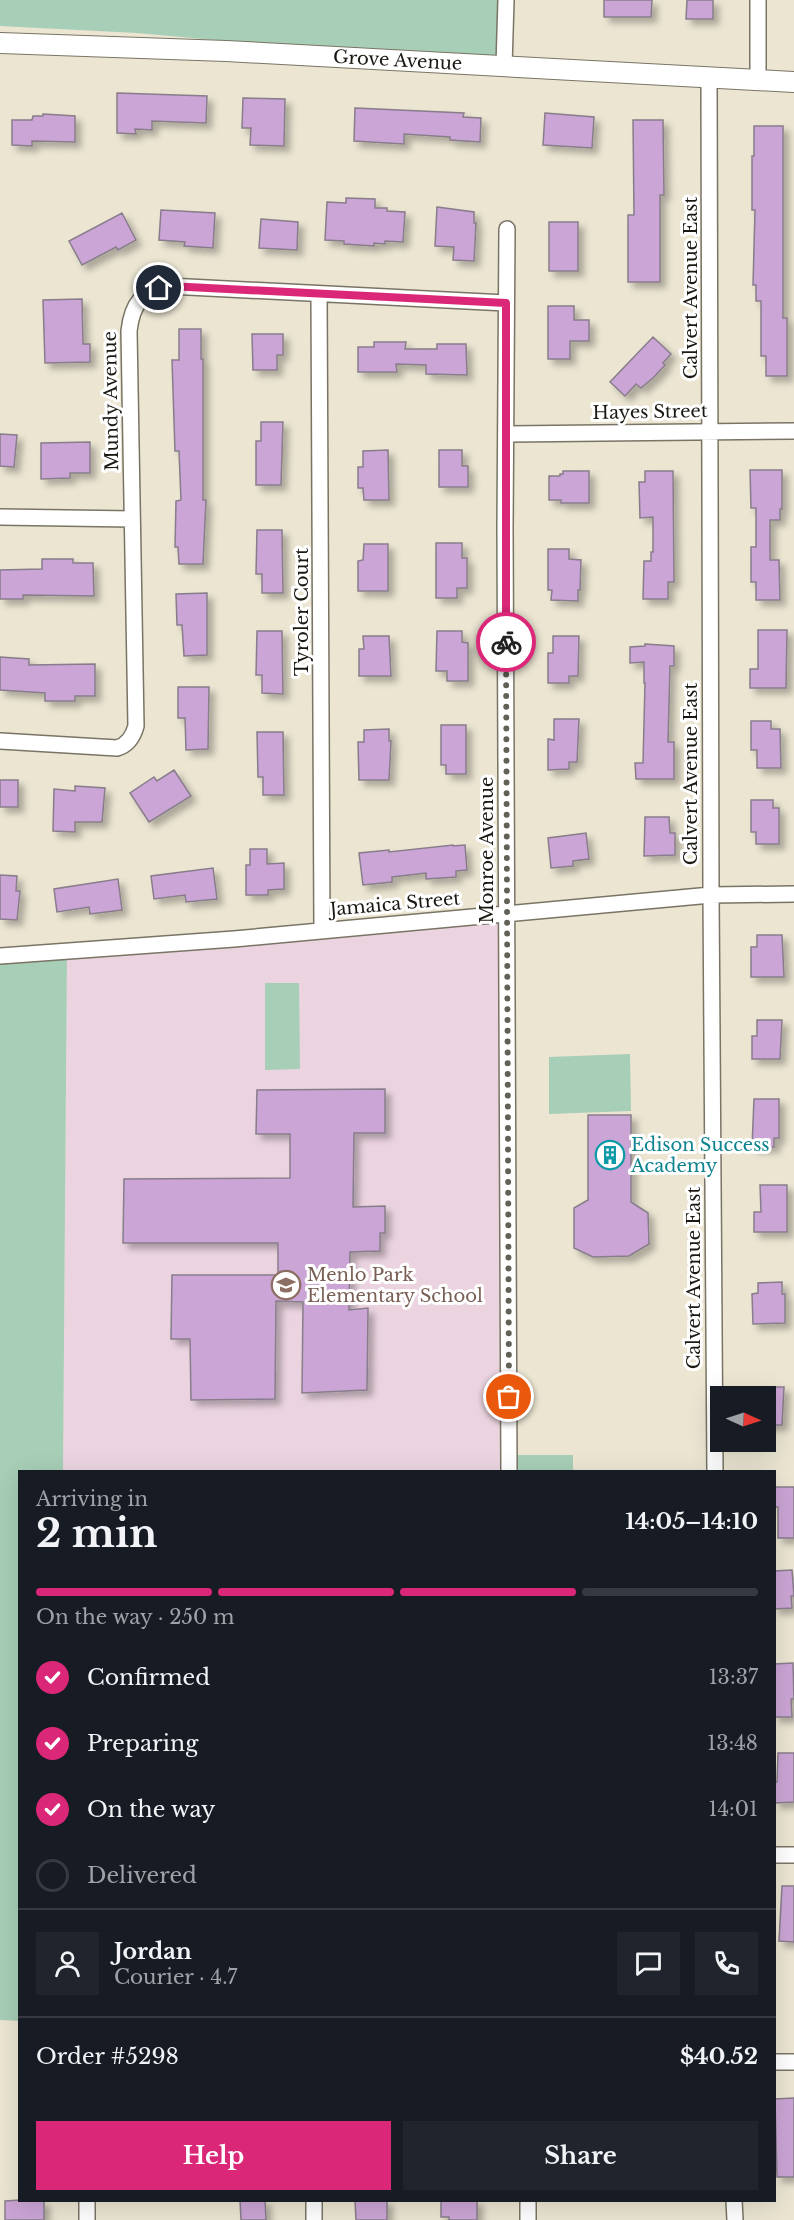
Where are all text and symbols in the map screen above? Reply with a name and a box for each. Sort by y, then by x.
street label: Grove Avenue [332,46,463,75]
street label: Calvert Avenue East [680,196,702,379]
pin [133,262,184,313]
icon: home [142,271,175,304]
street label: Mundy Avenue [99,331,123,471]
street label: Hayes Street [592,400,708,424]
street label: Tyroler Court [291,548,313,676]
courier [476,612,536,672]
icon: bike [490,626,523,659]
street label: Calvert Avenue East [680,682,702,865]
street label: Monroe Avenue [476,777,498,923]
street label: Jamaica Street [327,887,461,921]
place label: Edison Success Academy [630,1134,770,1177]
building icon: Edison Success Academy [594,1139,626,1171]
street label: Calvert Avenue East [683,1186,705,1369]
place label: Menlo Park Elementary School [307,1264,483,1307]
school or university icon: Menlo Park Elementary School [270,1269,302,1301]
pin [483,1371,534,1422]
icon: bag [492,1380,525,1413]
north arrow [710,1386,776,1452]
map controls [710,1386,776,1452]
text: Arriving in [36,1487,148,1511]
text: 14:05–14:10 [625,1508,758,1535]
text: 2 min [36,1509,157,1558]
text: On the way · 250 m [36,1605,234,1629]
icon: check [36,1661,69,1694]
text: Confirmed [87,1664,210,1691]
text: 13:37 [709,1665,758,1689]
icon: check [36,1727,69,1760]
text: Preparing [87,1730,198,1757]
text: 13:48 [707,1731,758,1755]
icon: check [36,1793,69,1826]
text: On the way [87,1796,215,1823]
text: 14:01 [708,1797,758,1821]
text: Delivered [87,1862,197,1889]
button: person [36,1932,99,1995]
button: chat [617,1932,680,1995]
button: phone [695,1932,758,1995]
text: Jordan [114,1938,192,1965]
text: Courier · 4.7 [114,1965,237,1989]
text: Order #5298 [36,2043,179,2070]
text: $40.52 [680,2043,758,2070]
button: Help [36,2121,391,2190]
button: Share [403,2121,758,2190]

